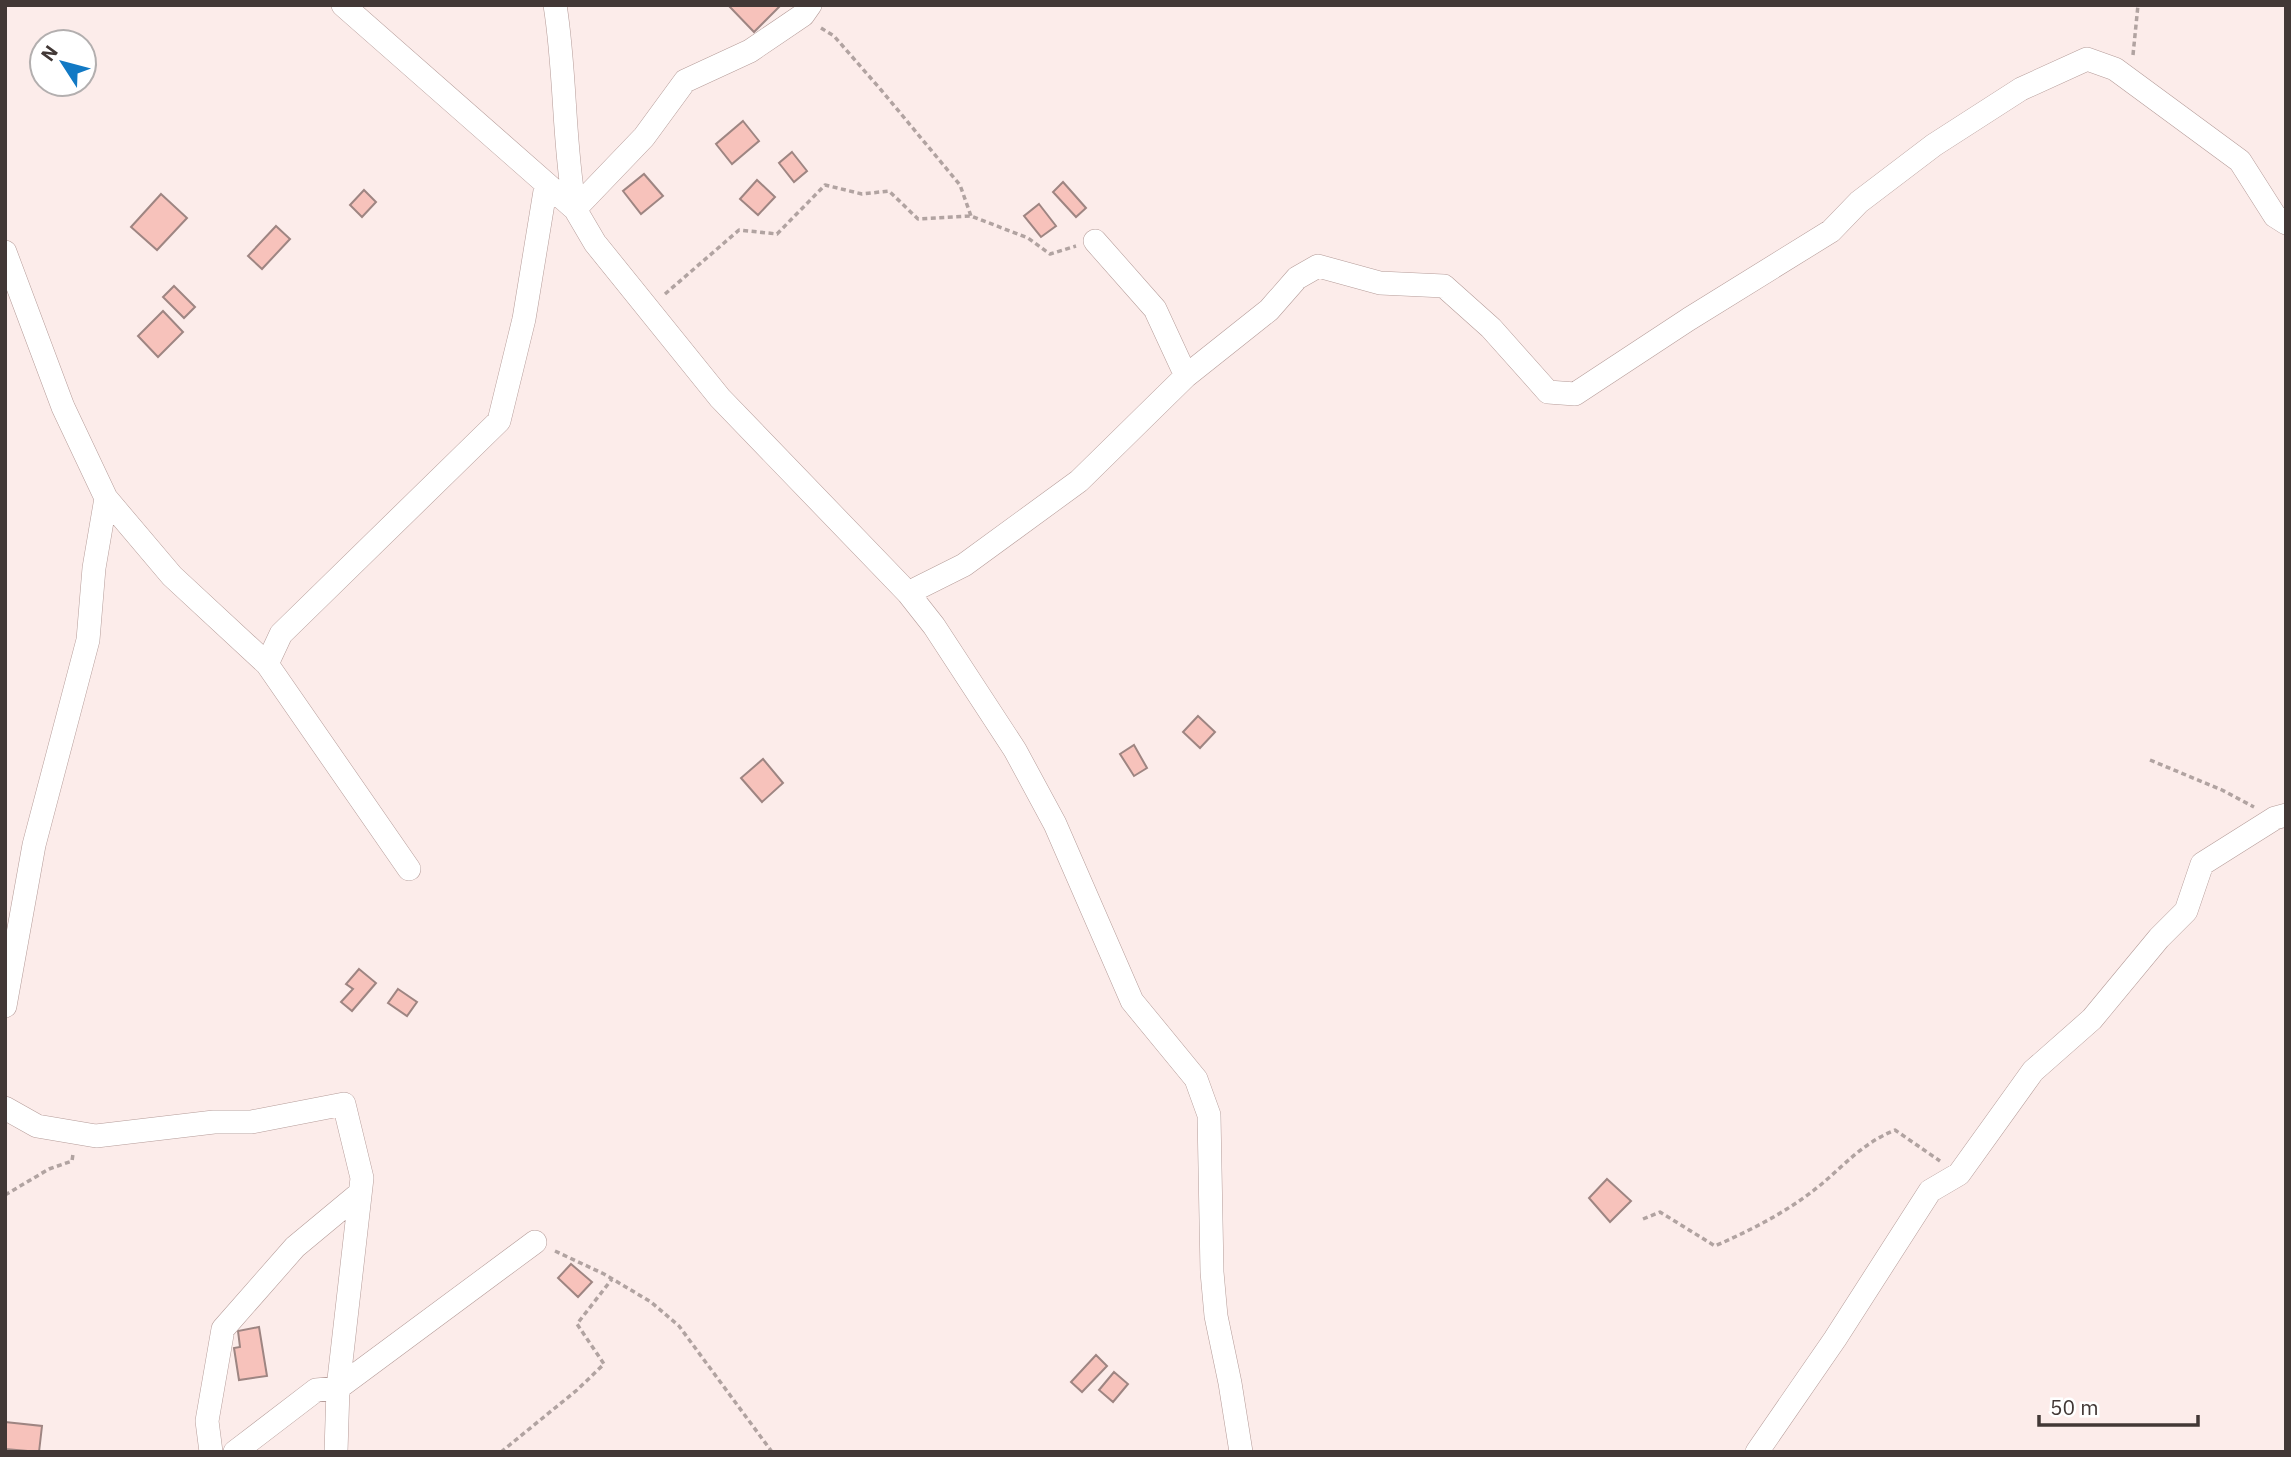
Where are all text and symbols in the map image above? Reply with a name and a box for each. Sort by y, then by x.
north arrow [28,28,98,98]
text: N [35,40,63,66]
scale bar [2039,1384,2198,1428]
text: 50 m [2050,1393,2099,1421]

